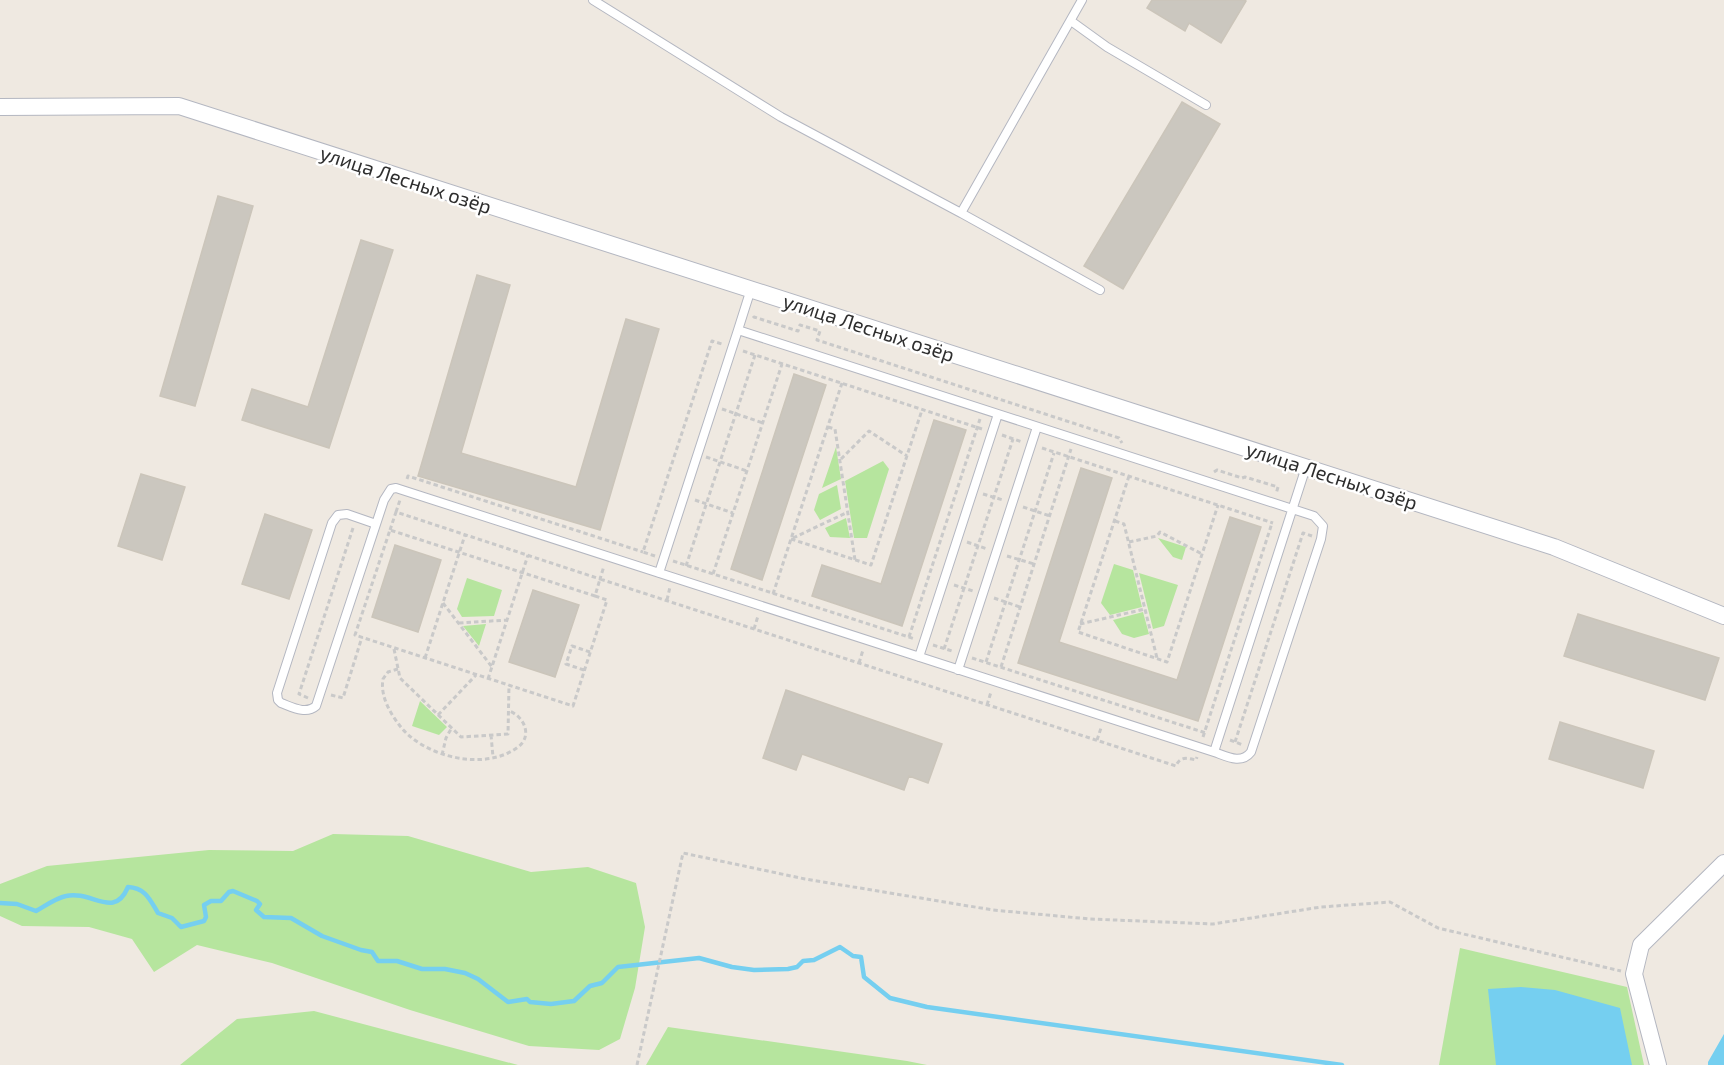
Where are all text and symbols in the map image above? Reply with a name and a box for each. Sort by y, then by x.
street label: улица Лесных озёр [317,140,495,219]
street label: улица Лесных озёр [780,288,958,367]
street label: улица Лесных озёр [1243,436,1421,515]

